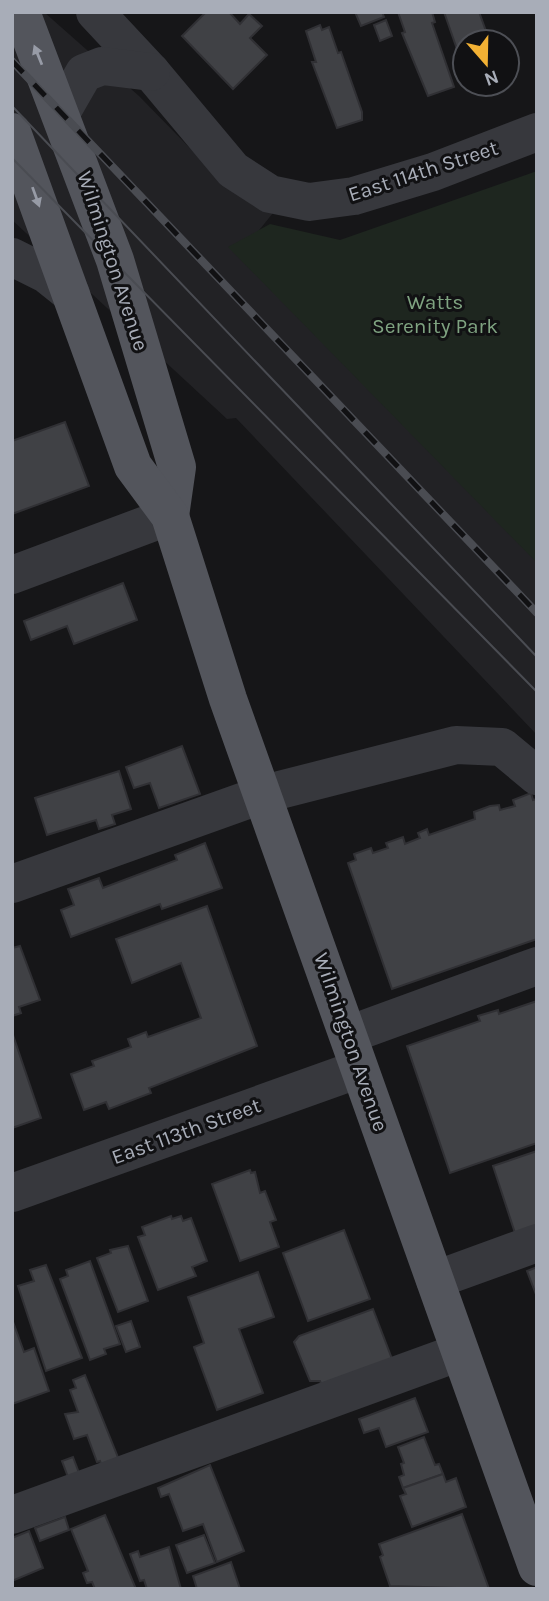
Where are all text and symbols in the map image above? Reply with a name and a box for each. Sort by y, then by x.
north arrow [451,28,521,98]
one-way arrow [33,44,44,65]
text: N [481,65,502,91]
street label: East 114th Street [345,135,501,207]
street label: Wilmington Avenue [73,168,153,354]
one-way arrow [30,186,41,207]
park label: Watts Serenity Park [372,290,498,338]
street label: Wilmington Avenue [309,949,393,1135]
street label: East 113th Street [108,1093,264,1169]

